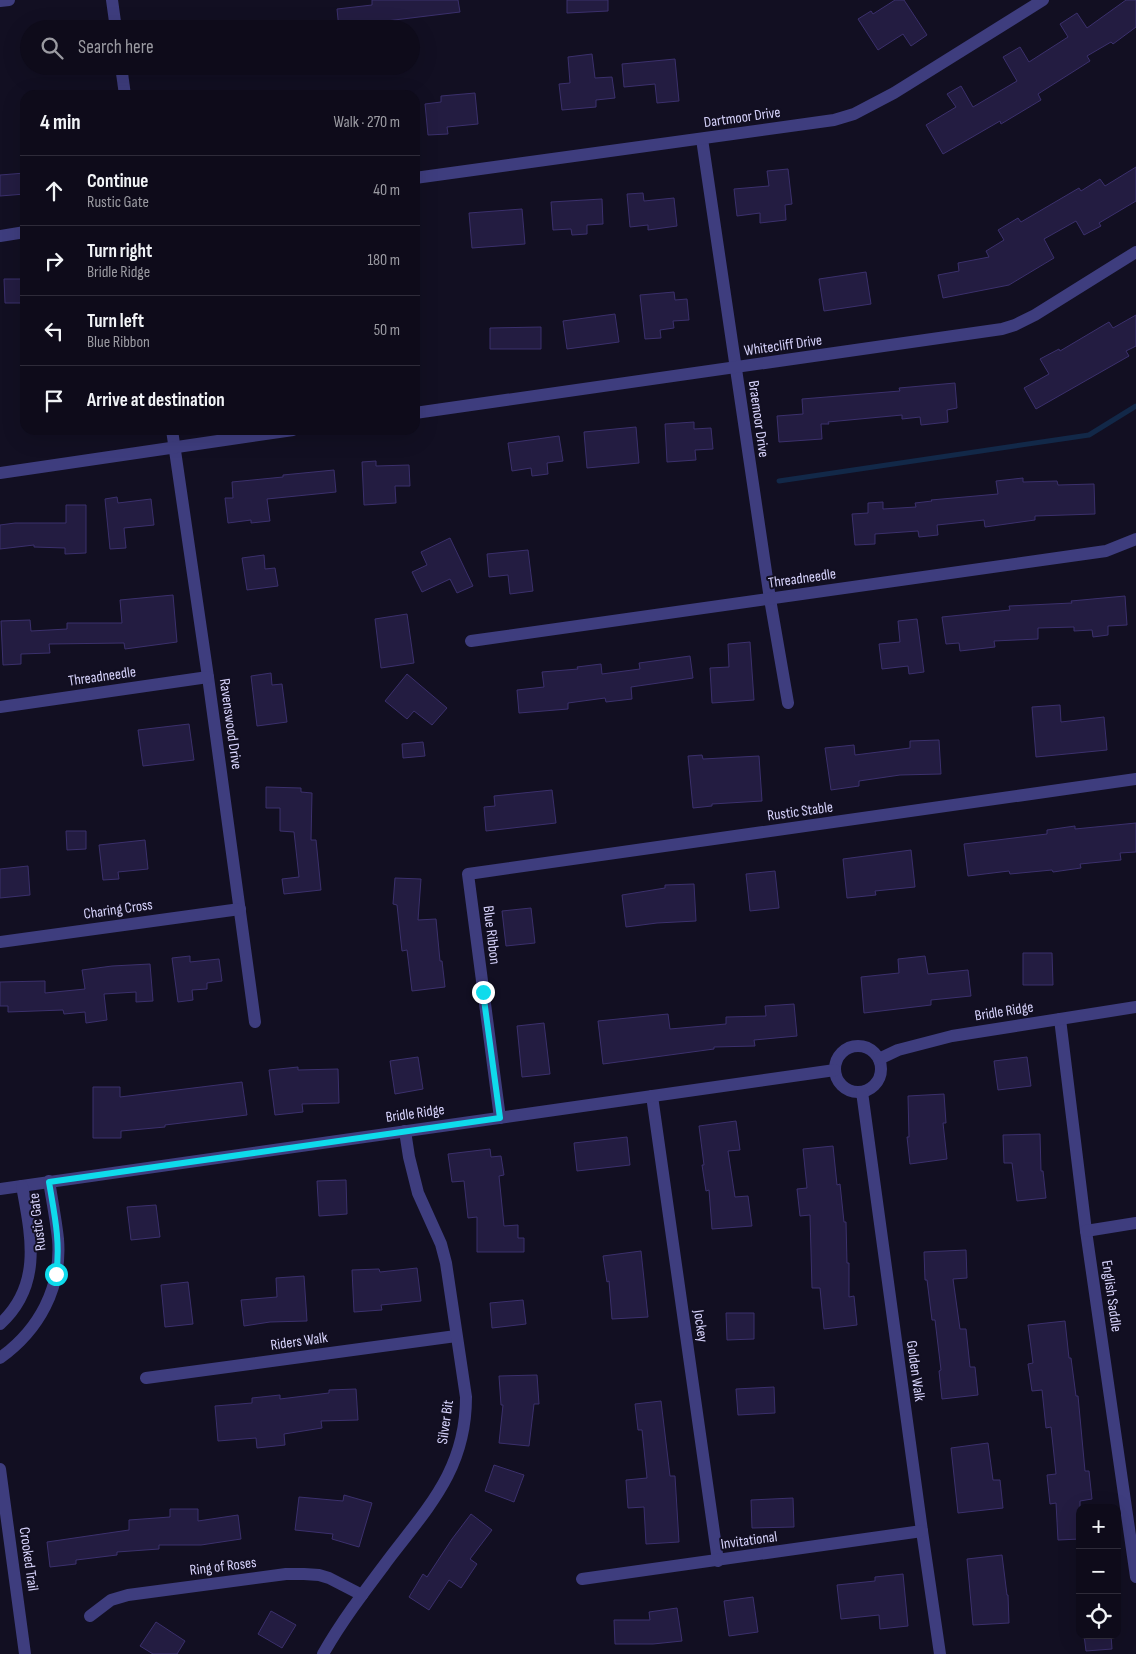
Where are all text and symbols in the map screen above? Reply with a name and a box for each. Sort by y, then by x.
search box [20,20,420,75]
icon: search [38,34,66,62]
text: Search here [78,36,154,59]
street label: Dartmoor Drive [703,103,782,132]
text: 4 min [40,110,81,135]
text: Walk · 270 m [334,113,400,132]
text: Continue [87,170,148,193]
icon: ahead [40,177,68,205]
text: 40 m [373,181,400,200]
text: Rustic Gate [87,193,149,212]
text: Turn right [87,240,152,263]
icon: right [40,247,68,275]
text: 180 m [367,251,400,270]
text: Bridle Ridge [87,263,150,282]
text: Turn left [87,310,144,333]
icon: left [40,317,68,345]
text: 50 m [374,321,400,340]
street label: Whitecliff Drive [743,331,823,360]
text: Blue Ribbon [87,333,150,352]
street label: Braemoor Drive [744,379,773,459]
icon: arrive [40,387,68,415]
text: Arrive at destination [87,389,225,412]
street label: Threadneedle [767,564,837,593]
street label: Threadneedle [67,662,137,691]
street label: Ravenswood Drive [215,677,246,771]
street label: Rustic Stable [766,797,834,826]
street label: Charing Cross [82,895,154,924]
street label: Blue Ribbon [478,905,505,965]
route end [472,981,495,1004]
street label: Bridle Ridge [973,997,1035,1026]
street label: Bridle Ridge [384,1100,446,1127]
street label: Rustic Gate [25,1192,50,1252]
street label: English Saddle [1097,1259,1126,1333]
route start [45,1263,68,1286]
street label: Jockey [689,1308,712,1344]
street label: Riders Walk [269,1328,329,1355]
street label: Golden Walk [902,1339,929,1403]
street label: Silver Bit [433,1398,458,1445]
map controls [1076,1504,1121,1639]
button: + [1076,1504,1121,1549]
street label: Crooked Trail [15,1526,42,1592]
street label: Invitational [720,1527,779,1554]
button: − [1076,1549,1121,1594]
street label: Ring of Roses [189,1553,258,1580]
button: locate [1076,1594,1121,1639]

